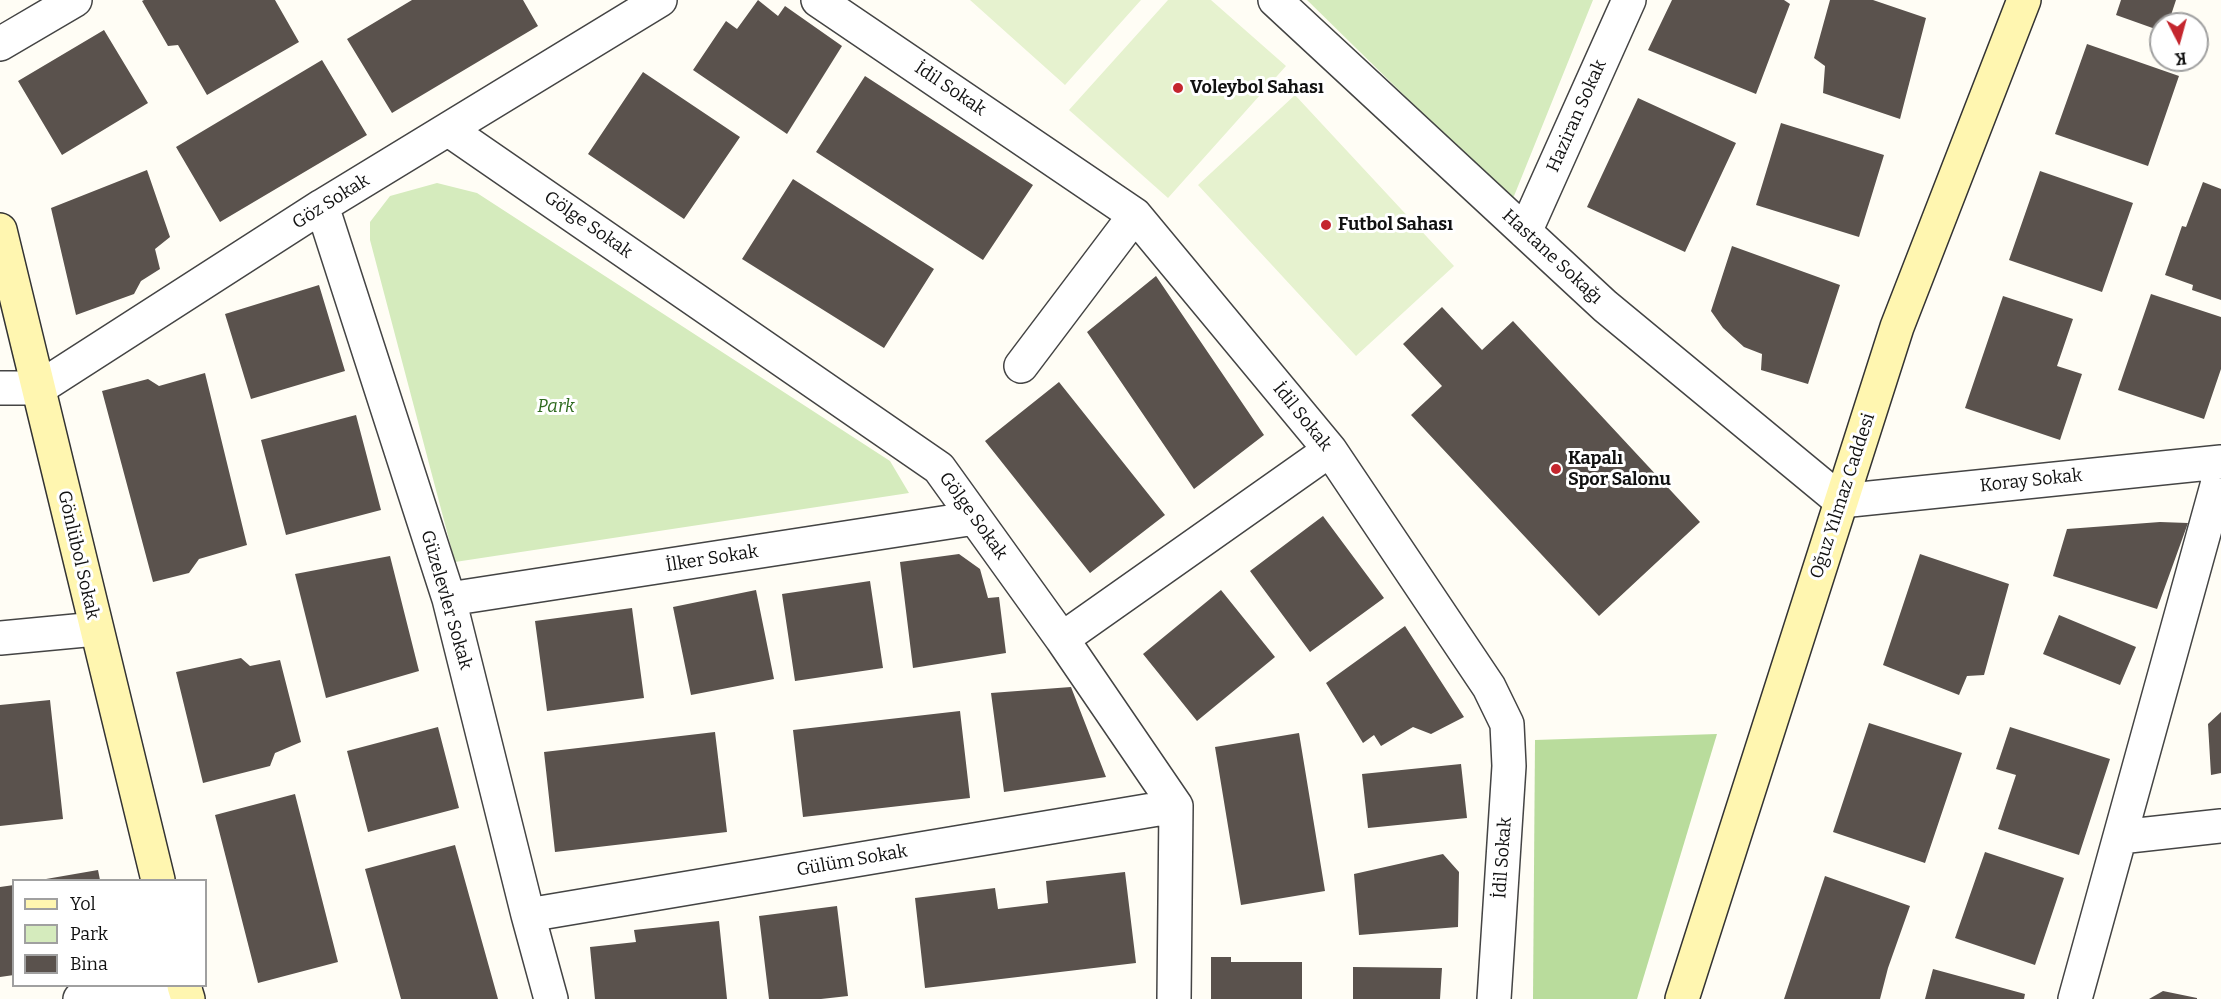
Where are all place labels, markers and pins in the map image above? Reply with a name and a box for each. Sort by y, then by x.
place label: Voleybol Sahası [1190,77,1324,99]
marker: Voleybol Sahası [1171,81,1185,95]
place label: Futbol Sahası [1338,214,1453,236]
marker: Futbol Sahası [1319,218,1333,232]
place label: Kapalı Spor Salonu [1568,448,1671,490]
marker: Kapalı Spor Salonu [1549,462,1563,476]

